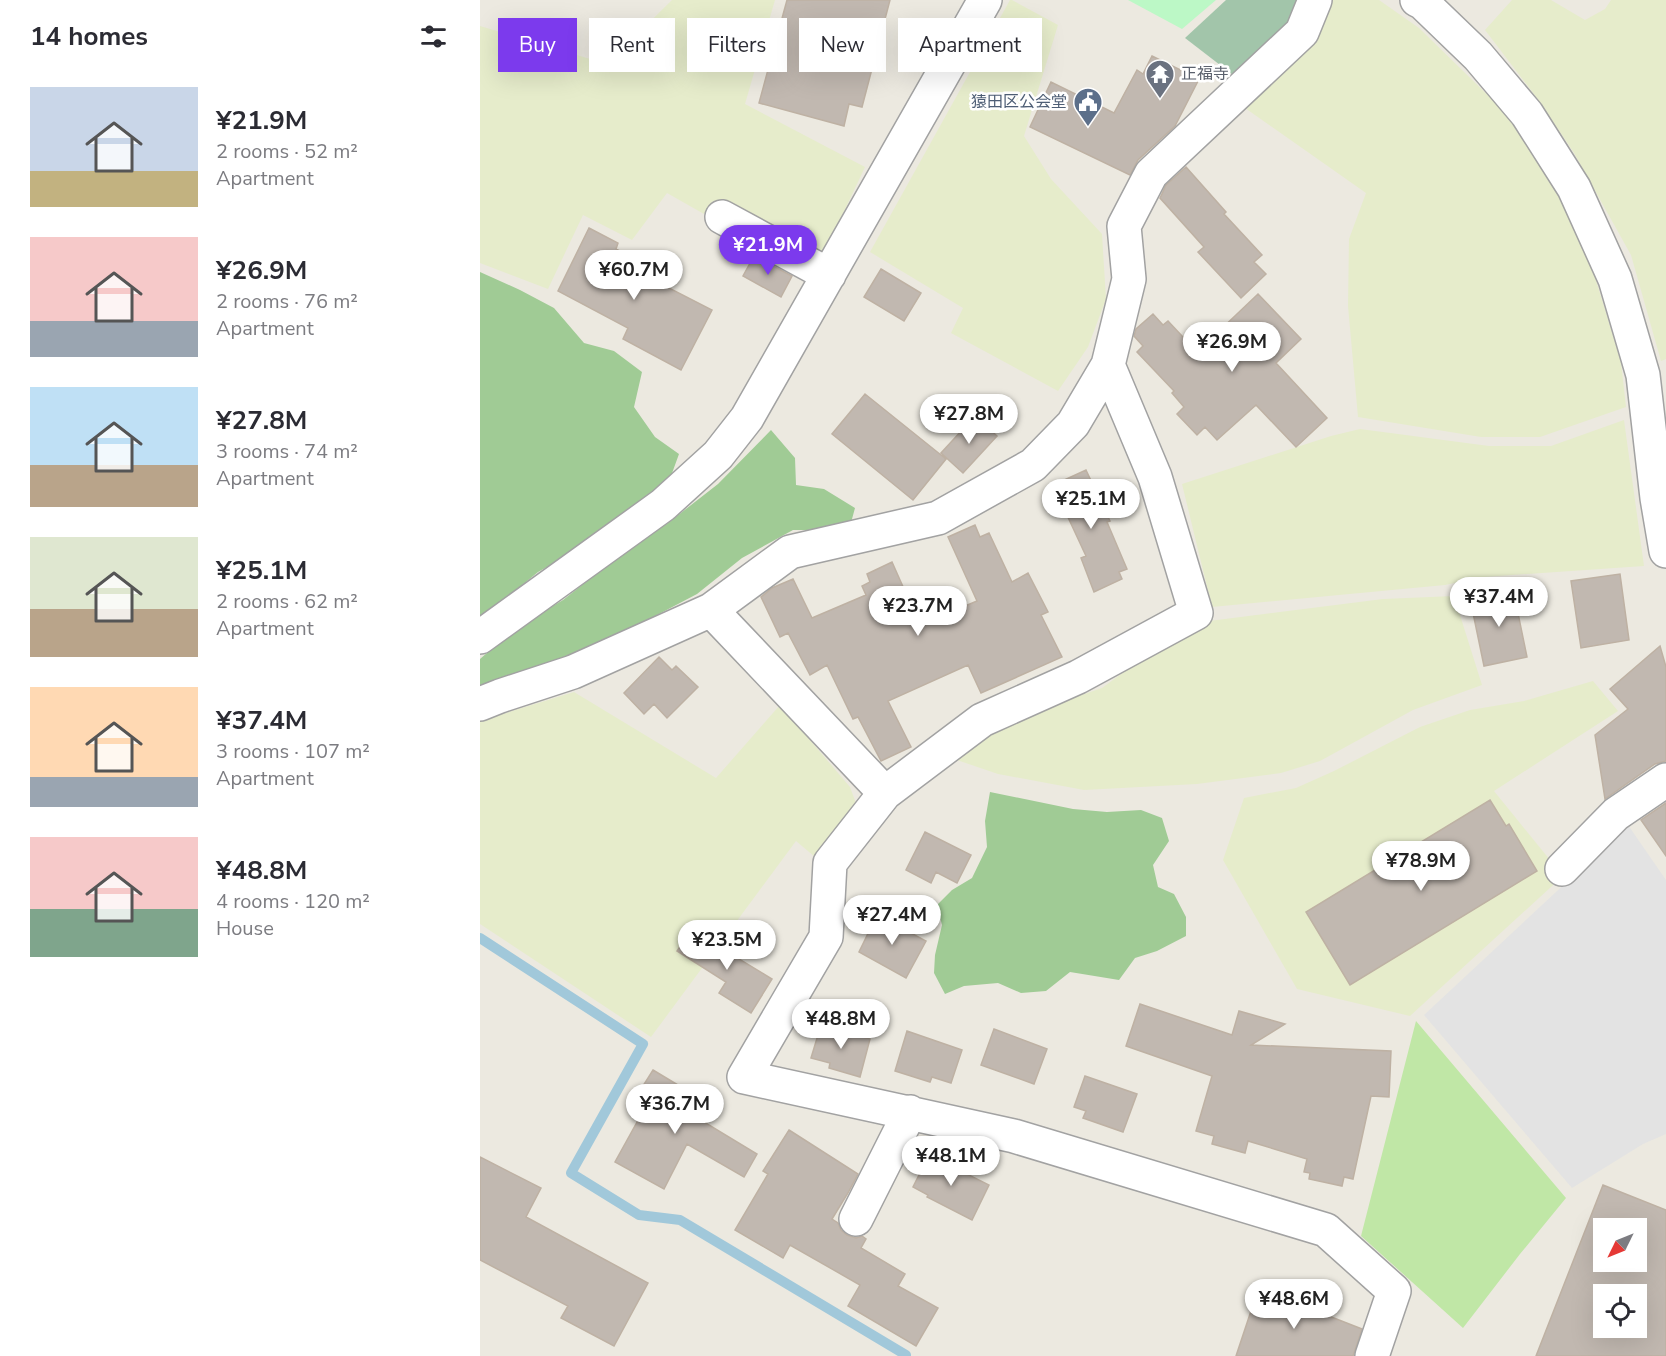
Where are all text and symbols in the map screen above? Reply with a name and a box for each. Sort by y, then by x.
chip: Buy [498,18,577,72]
chip: Rent [589,18,675,72]
chip: Filters [687,18,787,72]
chip: New [799,18,886,72]
chip: Apartment [898,18,1042,72]
text: 14 homes [30,19,148,54]
icon: filters [417,20,450,53]
temple icon: 正福寺 [1144,58,1176,100]
place label: 正福寺 [1181,63,1229,85]
public building icon: 猿田区公会堂 [1072,86,1104,128]
place label: 猿田区公会堂 [971,91,1067,113]
text: ¥21.9M [216,103,307,138]
icon: home [78,111,150,183]
text: 2 rooms · 52 m² [216,138,358,165]
text: Apartment [216,165,314,192]
pin: ¥21.9M [719,225,817,276]
text: ¥21.9M [733,231,803,258]
pin: ¥60.7M [585,250,683,301]
text: ¥26.9M [216,253,307,288]
text: ¥60.7M [599,256,669,283]
icon: home [78,261,150,333]
text: 2 rooms · 76 m² [216,288,358,315]
text: Apartment [216,315,314,342]
pin: ¥26.9M [1183,322,1281,373]
text: ¥26.9M [1197,328,1267,355]
pin: ¥27.8M [920,394,1018,445]
text: ¥27.8M [934,400,1004,427]
text: ¥27.8M [216,403,307,438]
icon: home [78,411,150,483]
text: 3 rooms · 74 m² [216,438,358,465]
text: Apartment [216,465,314,492]
pin: ¥25.1M [1042,479,1140,530]
text: ¥25.1M [1056,485,1126,512]
text: ¥25.1M [216,553,307,588]
icon: home [78,561,150,633]
pin: ¥37.4M [1450,577,1548,628]
text: ¥37.4M [1464,583,1534,610]
pin: ¥23.7M [869,586,967,637]
text: 2 rooms · 62 m² [216,588,358,615]
text: ¥23.7M [883,592,953,619]
text: Apartment [216,615,314,642]
text: ¥37.4M [216,703,307,738]
icon: home [78,711,150,783]
text: 3 rooms · 107 m² [216,738,370,765]
text: Apartment [216,765,314,792]
pin: ¥78.9M [1372,841,1470,892]
text: ¥78.9M [1386,847,1456,874]
text: ¥48.8M [216,853,307,888]
icon: home [78,861,150,933]
text: 4 rooms · 120 m² [216,888,370,915]
pin: ¥27.4M [843,895,941,946]
text: ¥27.4M [857,901,927,928]
text: House [216,915,274,942]
pin: ¥23.5M [678,920,776,971]
text: ¥23.5M [692,926,762,953]
pin: ¥48.8M [792,999,890,1050]
text: ¥48.8M [806,1005,876,1032]
pin: ¥36.7M [626,1084,724,1135]
text: ¥36.7M [640,1090,710,1117]
pin: ¥48.1M [902,1136,1000,1187]
text: ¥48.1M [916,1142,986,1169]
north arrow [1593,1218,1647,1272]
map controls [1593,1218,1647,1338]
pin: ¥48.6M [1245,1279,1343,1330]
button: locate [1593,1284,1647,1338]
text: ¥48.6M [1259,1285,1329,1312]

